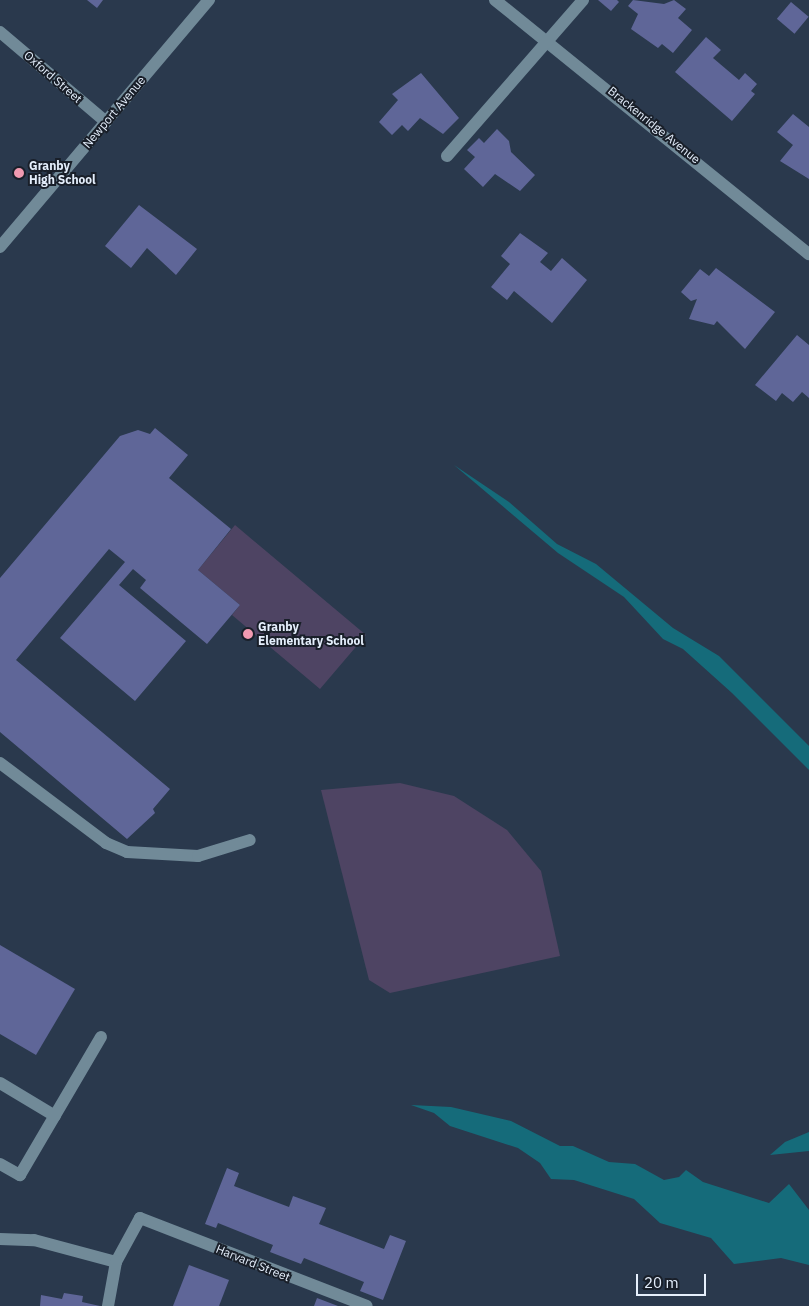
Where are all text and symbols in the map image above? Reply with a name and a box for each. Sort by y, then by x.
street label: Oxford Street [21,48,85,106]
street label: Newport Avenue [80,73,148,151]
street label: Brackenridge Avenue [605,83,703,167]
place label: Granby High School [29,159,96,187]
marker: Granby High School [13,167,25,179]
place label: Granby Elementary School [258,620,364,648]
marker: Granby Elementary School [242,628,254,640]
street label: Harvard Street [214,1242,292,1284]
scale bar [639,1264,709,1296]
text: 20 m [644,1273,679,1292]

